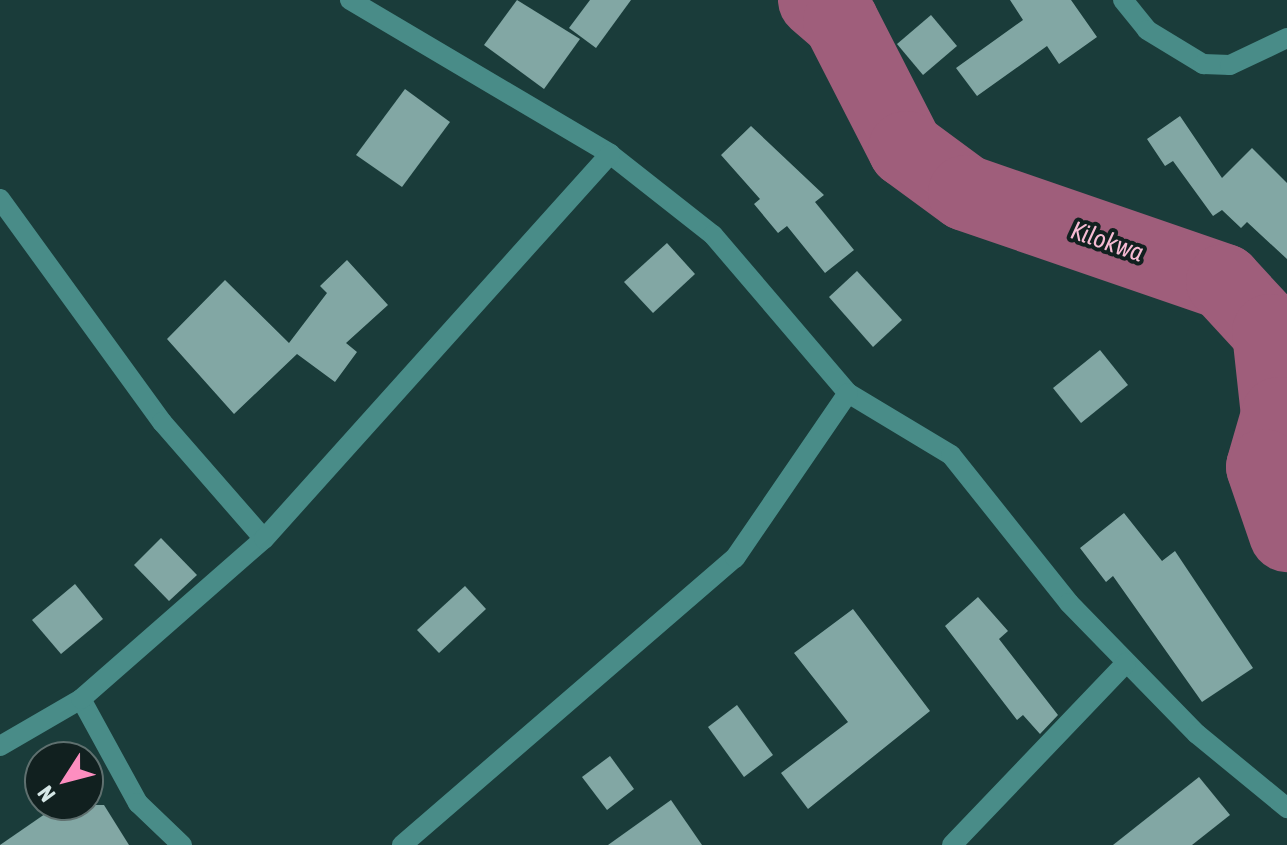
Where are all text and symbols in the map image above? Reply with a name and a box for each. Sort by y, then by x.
water label: Kilokwa [1066,215,1148,269]
north arrow [24,741,104,821]
text: N [32,781,61,807]

